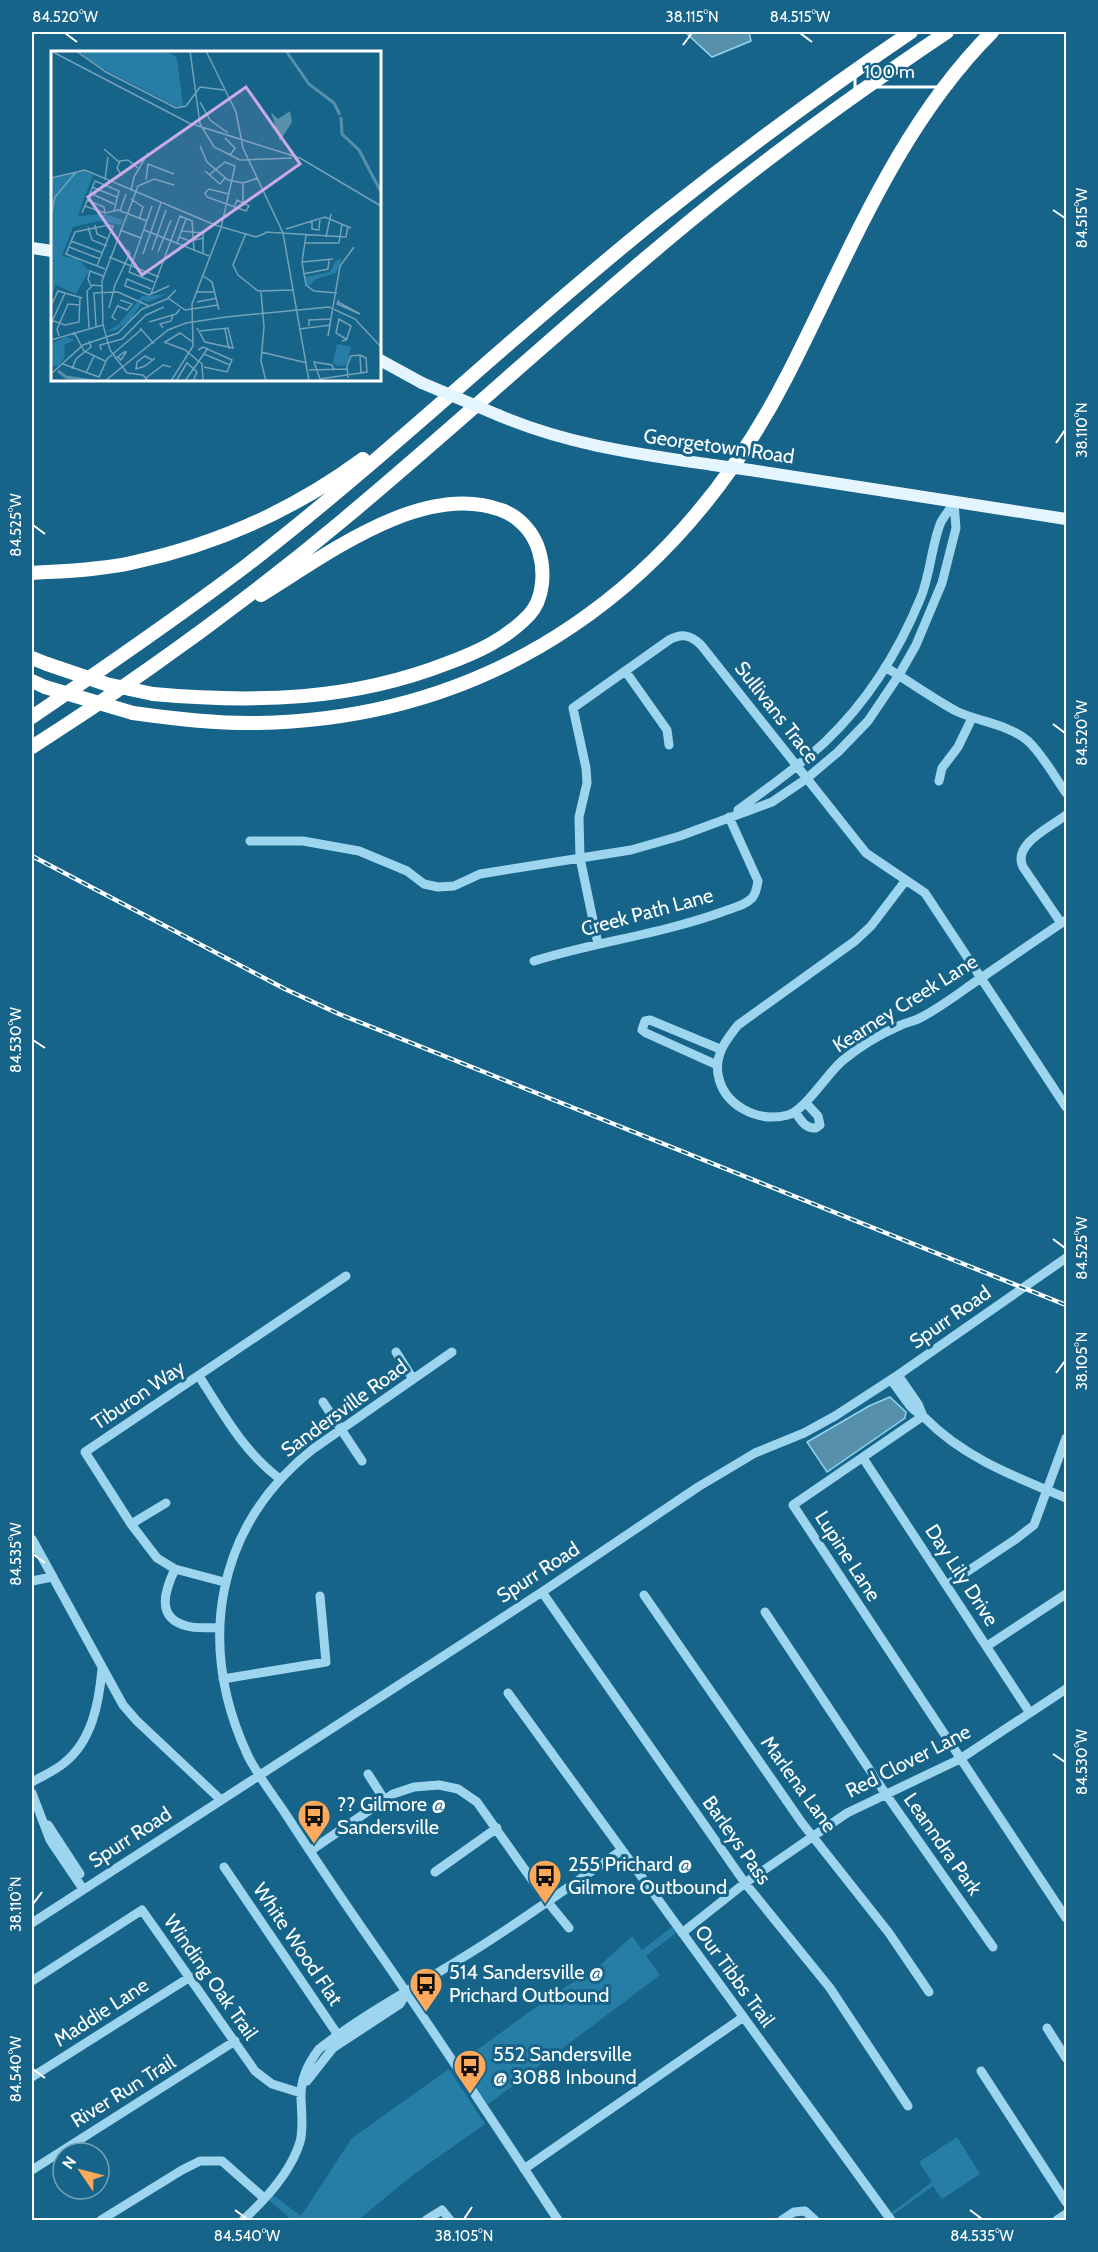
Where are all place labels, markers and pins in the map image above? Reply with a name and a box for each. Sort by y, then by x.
place label: ?? Gilmore @ Sandersville [337,1792,446,1839]
bus stop icon: ?? Gilmore @ Sandersville [296,1798,332,1845]
place label: 255 Prichard @ Gilmore Outbound [568,1852,727,1899]
bus stop icon: 255 Prichard @ Gilmore Outbound [527,1858,563,1905]
place label: 514 Sandersville @ Prichard Outbound [449,1960,609,2007]
bus stop icon: 514 Sandersville @ Prichard Outbound [408,1966,444,2013]
place label: 552 Sandersville @ 3088 Inbound [493,2042,637,2089]
bus stop icon: 552 Sandersville @ 3088 Inbound [452,2048,488,2095]

